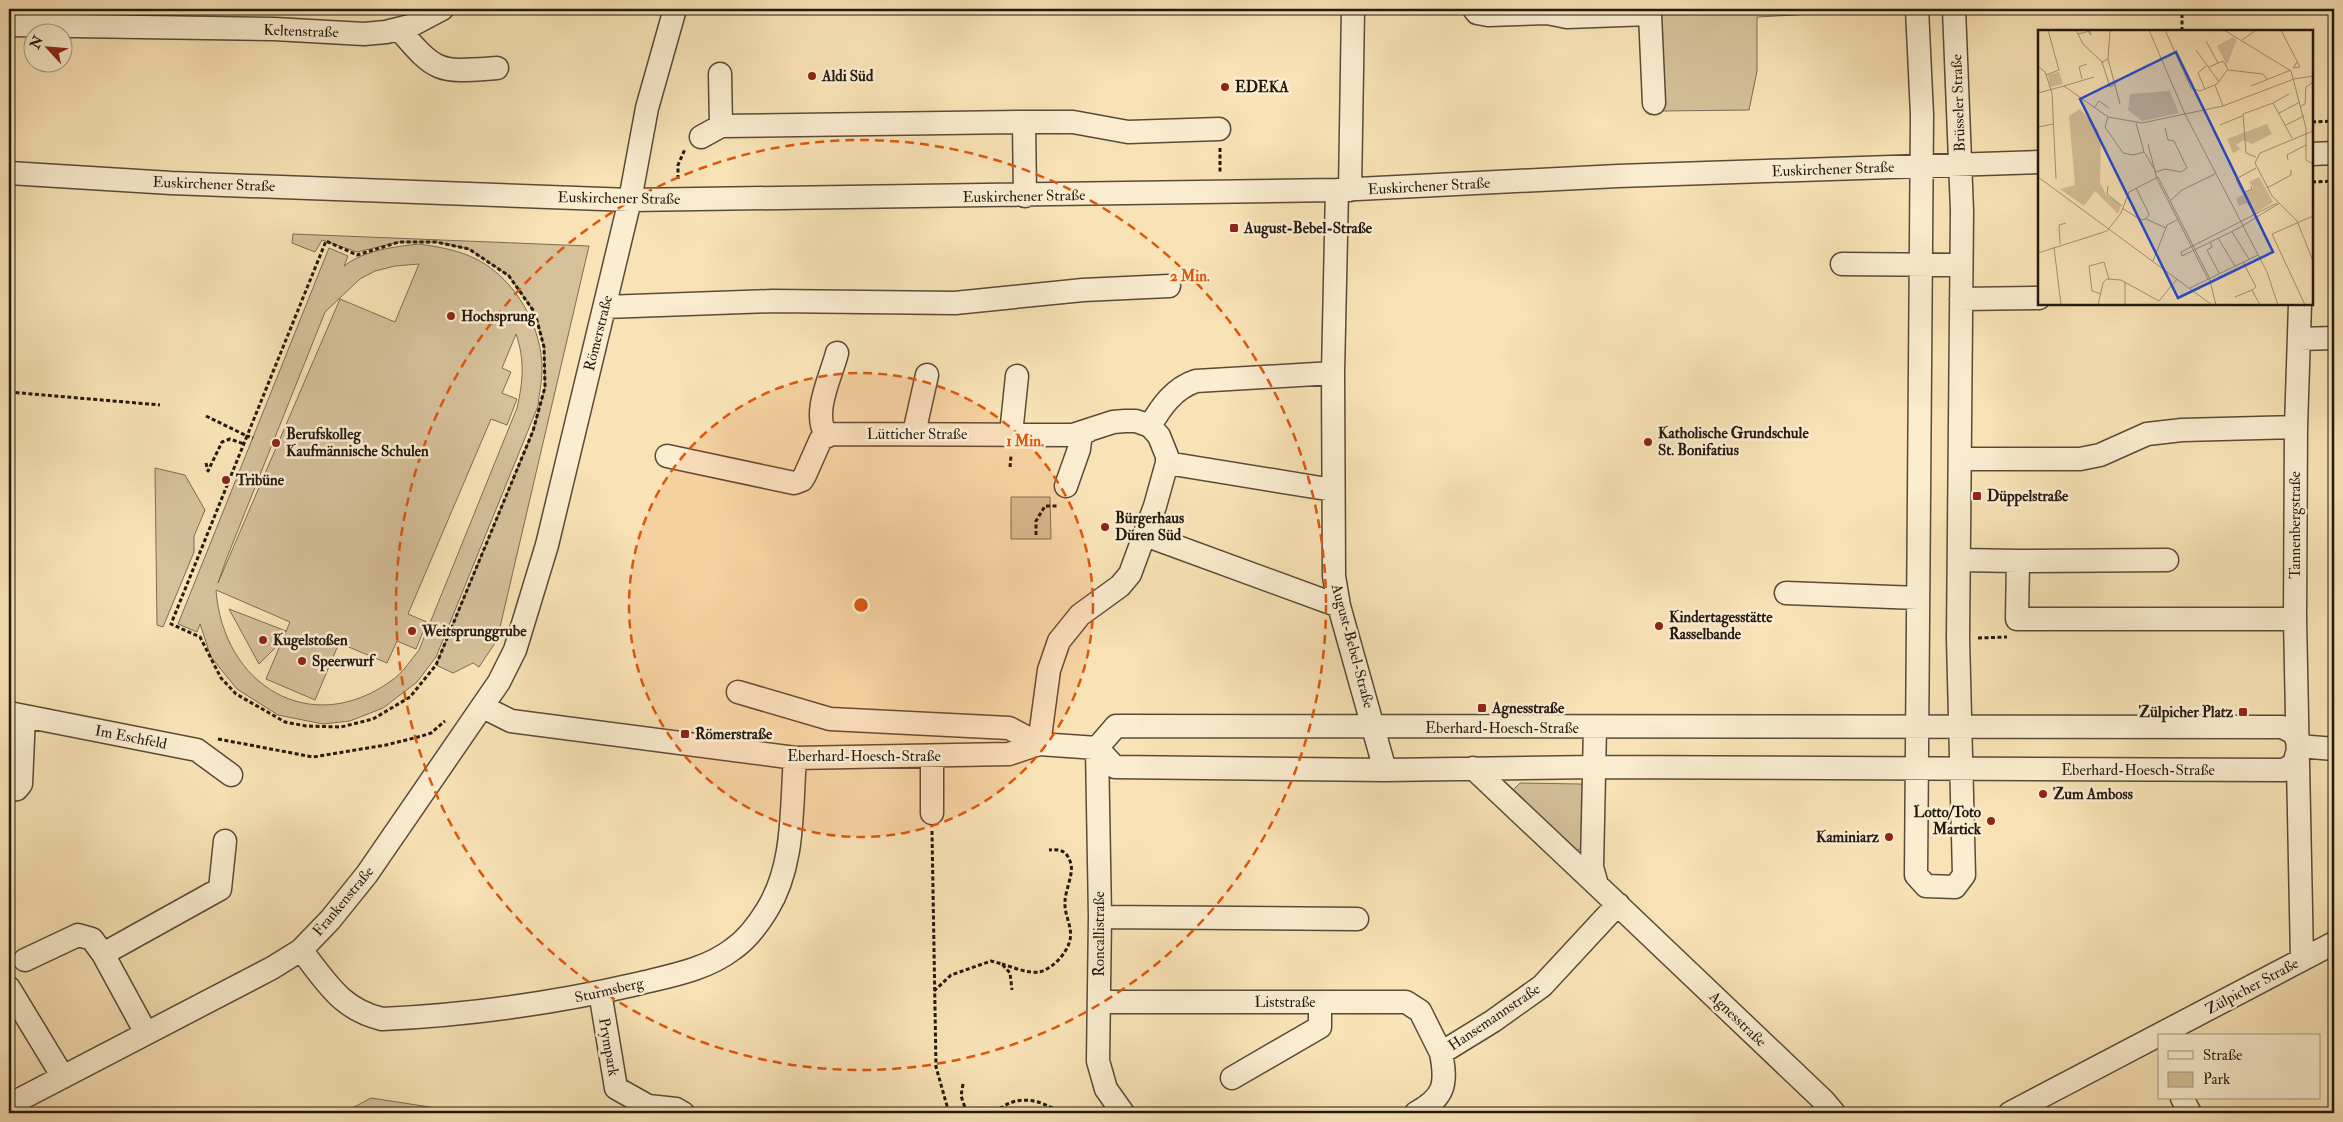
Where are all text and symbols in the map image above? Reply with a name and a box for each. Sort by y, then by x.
street label: Keltenstraße [263,21,339,42]
north arrow [22,22,72,72]
inset map [2038,30,2313,305]
text: N [26,33,47,53]
street label: Brüsseler Straße [1947,54,1970,152]
place label: Aldi Süd [821,67,874,86]
marker: Aldi Süd [806,70,818,82]
place label: EDEKA [1235,78,1289,97]
marker: EDEKA [1219,81,1231,93]
street label: Euskirchener Straße [1771,158,1895,181]
street label: Euskirchener Straße [152,173,276,196]
street label: Euskirchener Straße [1367,174,1491,199]
street label: Euskirchener Straße [963,186,1086,207]
street label: Euskirchener Straße [557,188,680,209]
place label: August-Bebel-Straße [1243,219,1373,239]
marker: August-Bebel-Straße [1228,222,1240,234]
text: 2 Min. [1170,267,1210,286]
street label: Römerstraße [580,293,617,373]
place label: Hochsprung [461,307,536,327]
marker: Hochsprung [445,310,457,322]
place label: Katholische Grundschule St. Bonifatius [1658,424,1809,460]
place label: Berufskolleg Kaufmännische Schulen [286,425,429,461]
street label: Lütticher Straße [867,425,967,444]
text: 1 Min. [1006,432,1044,451]
marker: Katholische Grundschule St. Bonifatius [1642,436,1654,448]
marker: Berufskolleg Kaufmännische Schulen [270,437,282,449]
place label: Tribüne [235,471,285,490]
street label: Tannenbergstraße [2286,471,2305,579]
marker: Tribüne [220,474,232,486]
place label: Düppelstraße [1987,487,2069,507]
marker: Düppelstraße [1971,490,1983,502]
place label: Bürgerhaus Düren Süd [1115,509,1184,545]
marker: Bürgerhaus Düren Süd [1099,521,1111,533]
street label: August-Bebel-Straße [1327,581,1378,710]
centre of rings [852,596,870,614]
place label: Kindertagesstätte Rasselbande [1669,608,1773,644]
marker: Kindertagesstätte Rasselbande [1653,620,1665,632]
place label: Weitsprunggrube [421,622,527,642]
marker: Weitsprunggrube [406,625,418,637]
place label: Kugelstoßen [273,631,348,651]
marker: Kugelstoßen [257,634,269,646]
place label: Speerwurf [312,652,377,672]
marker: Speerwurf [296,655,308,667]
place label: Agnesstraße [1491,699,1565,719]
marker: Agnesstraße [1476,702,1488,714]
place label: Zülpicher Platz [2139,703,2234,723]
marker: Zülpicher Platz [2237,706,2249,718]
street label: Eberhard-Hoesch-Straße [1425,719,1579,738]
street label: Im Eschfeld [93,721,169,754]
place label: Römerstraße [695,725,773,744]
marker: Römerstraße [679,728,691,740]
street label: Eberhard-Hoesch-Straße [787,747,941,766]
street label: Eberhard-Hoesch-Straße [2061,761,2215,780]
place label: Zum Amboss [2053,785,2133,804]
marker: Zum Amboss [2037,788,2049,800]
place label: Lotto/Toto Martick [1914,803,1982,839]
marker: Lotto/Toto Martick [1985,815,1997,827]
place label: Kaminiarz [1816,828,1880,847]
marker: Kaminiarz [1883,831,1895,843]
street label: Frankenstraße [309,862,378,940]
street label: Roncallistraße [1090,891,1109,977]
street label: Zülpicher Straße [2203,954,2302,1020]
street label: Sturmsberg [573,973,646,1008]
street label: Hansemannstraße [1445,980,1544,1055]
street label: Agnesstraße [1704,987,1770,1051]
street label: Liststraße [1255,993,1316,1012]
street label: Prympark [593,1016,623,1078]
legend [2158,1034,2320,1100]
text: Straße [2203,1046,2242,1065]
text: Park [2203,1070,2230,1089]

